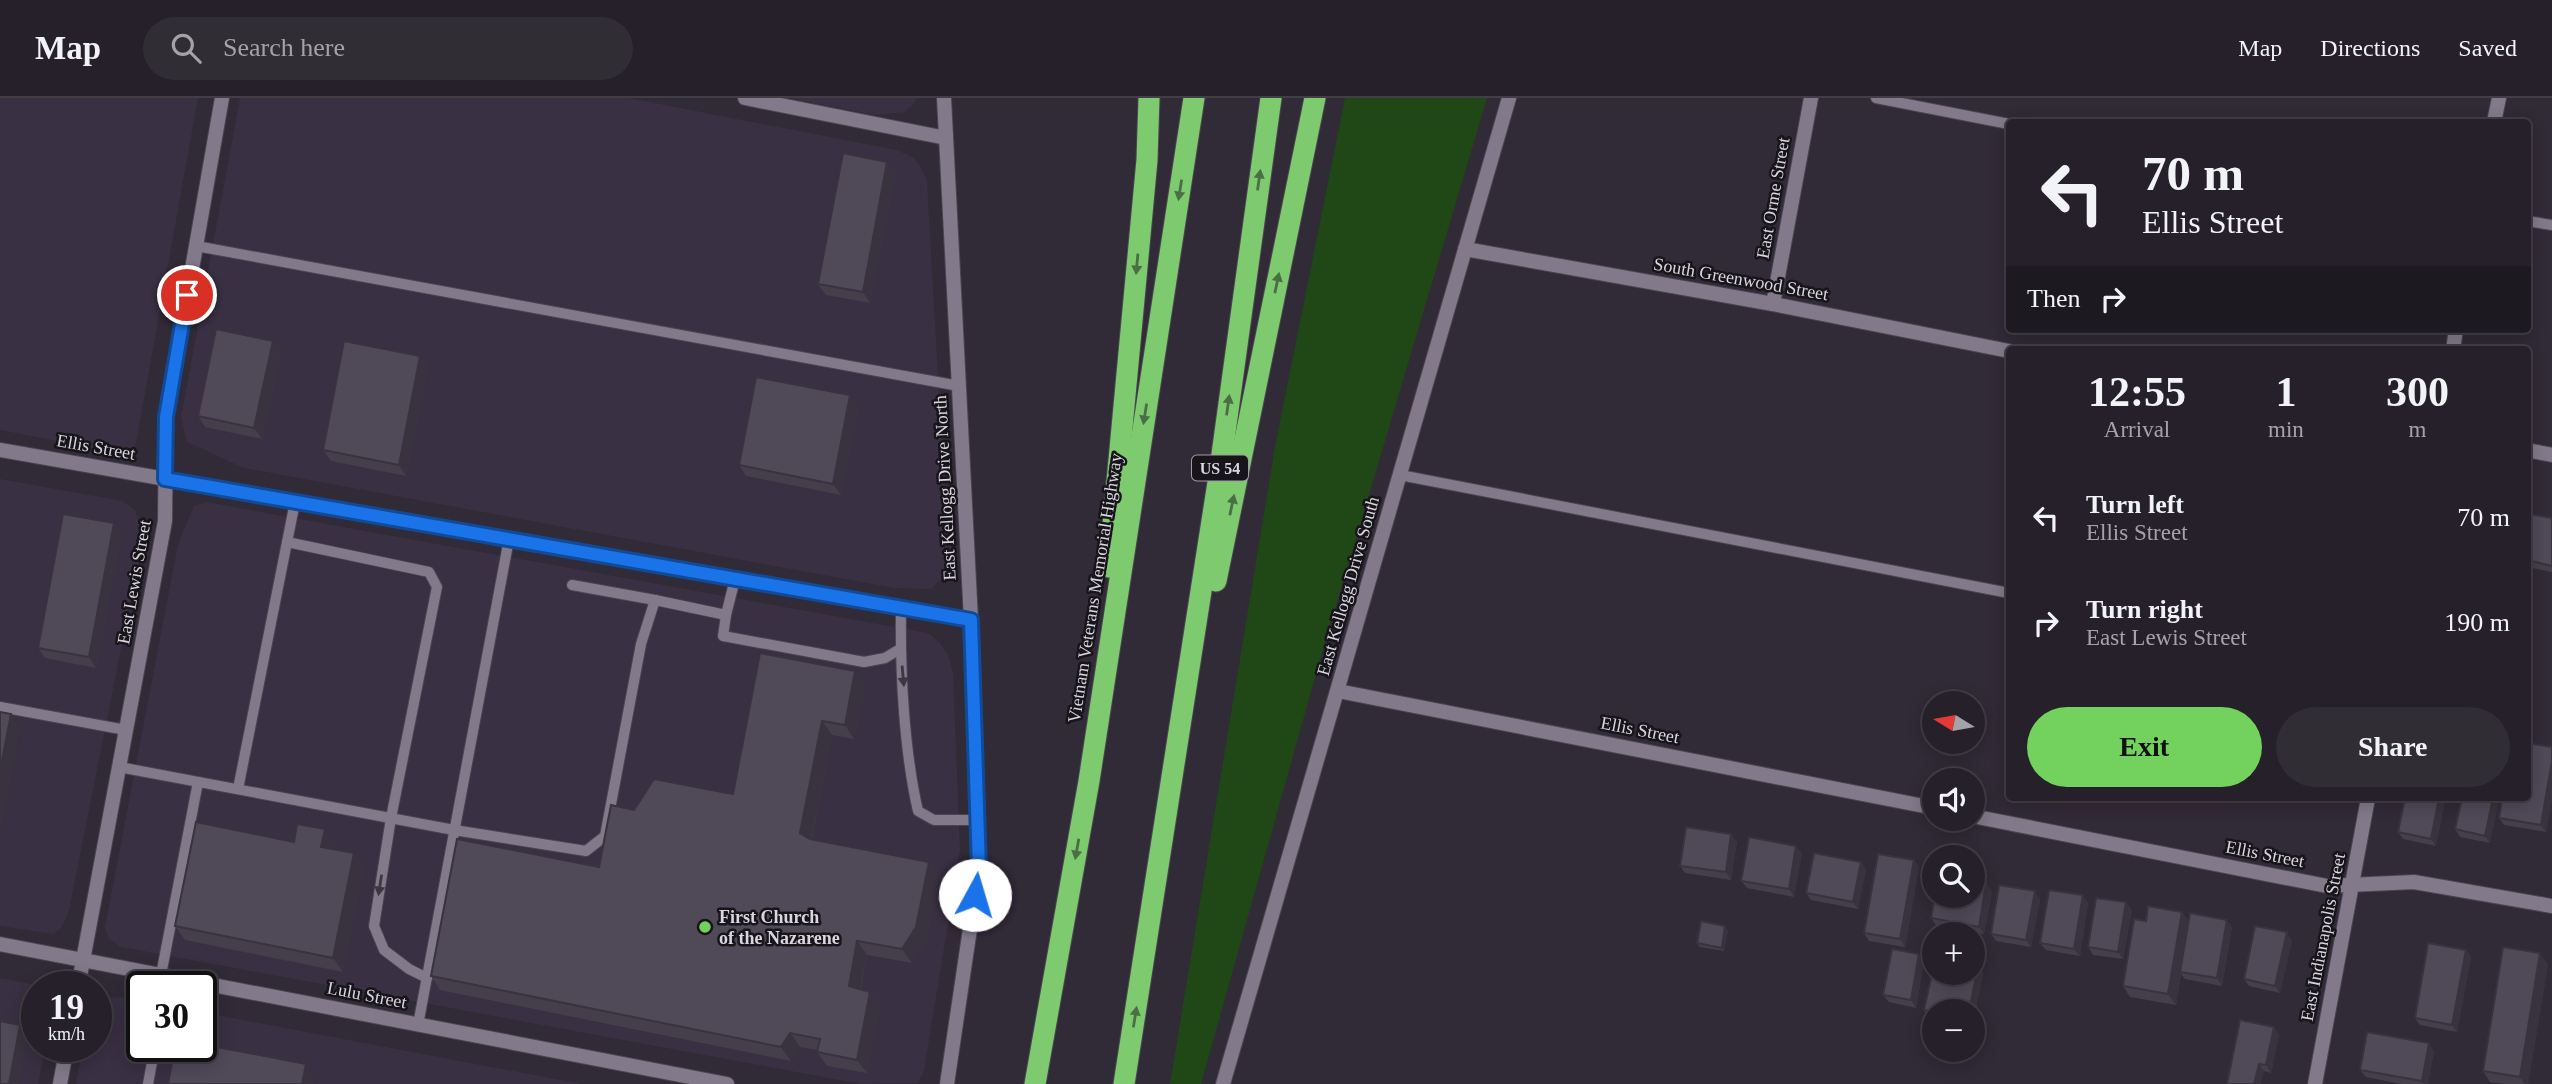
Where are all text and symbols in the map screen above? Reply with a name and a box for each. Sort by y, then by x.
search box [143,17,633,80]
icon: search [167,29,205,67]
text: Map [35,30,101,66]
text: Search here [223,33,345,62]
text: Map [2238,35,2282,61]
text: Directions [2320,35,2420,61]
text: Saved [2458,35,2517,61]
street label: East Orme Street [1752,136,1794,260]
text: 70 m [2142,146,2244,201]
icon: left [2027,147,2118,238]
one-way arrow [1254,169,1265,191]
one-way arrow [1174,179,1185,201]
text: Ellis Street [2142,204,2283,240]
one-way arrow [1131,253,1142,275]
street label: South Greenwood Street [1652,254,1830,304]
pin [157,265,217,325]
one-way arrow [1272,272,1283,294]
icon: arrive [168,276,206,314]
icon: right [2094,280,2132,318]
text: Then [2027,284,2080,313]
text: 12:55 [2088,369,2186,415]
text: 1 [2275,369,2296,415]
text: 300 [2386,369,2449,415]
one-way arrow [1223,394,1234,416]
street label: East Kellogg Drive North [930,395,960,581]
one-way arrow [1139,404,1150,426]
text: Arrival [2104,417,2170,442]
text: min [2268,417,2304,442]
text: m [2408,417,2426,442]
street label: Ellis Street [55,430,137,464]
street label: Vietnam Veterans Memorial Highway [1064,452,1126,724]
road number: US 54 [1192,456,1248,480]
text: Turn left [2086,490,2184,519]
one-way arrow [1226,494,1237,516]
street label: East Kellogg Drive South [1313,494,1383,678]
icon: left [2027,499,2065,537]
text: 70 m [2457,503,2510,532]
street label: East Lewis Street [113,518,155,646]
text: Ellis Street [2086,520,2188,545]
text: Turn right [2086,595,2203,624]
icon: right [2027,604,2065,642]
text: 190 m [2444,608,2510,637]
text: East Lewis Street [2086,625,2247,650]
one-way arrow [897,665,908,687]
north arrow [1922,691,1984,754]
map controls [1922,691,1985,1062]
button: Exit [2027,707,2262,787]
button: Share [2276,707,2510,787]
street label: Ellis Street [1599,713,1681,747]
button: sound [1922,768,1985,831]
street label: Ellis Street [2224,837,2306,871]
one-way arrow [1071,838,1082,860]
button: search [1922,845,1985,908]
street label: East Indianapolis Street [2297,851,2349,1023]
position arrow [938,858,1012,932]
one-way arrow [375,874,386,896]
place label: First Church of the Nazarene [719,907,840,948]
marker: First Church of the Nazarene [697,919,713,935]
button: + [1922,922,1985,985]
speed limit sign: 30 [126,971,217,1062]
street label: Lulu Street [326,978,408,1012]
text: 19 [49,988,84,1027]
button: − [1922,999,1985,1062]
one-way arrow [1130,1006,1141,1028]
text: km/h [48,1024,85,1044]

